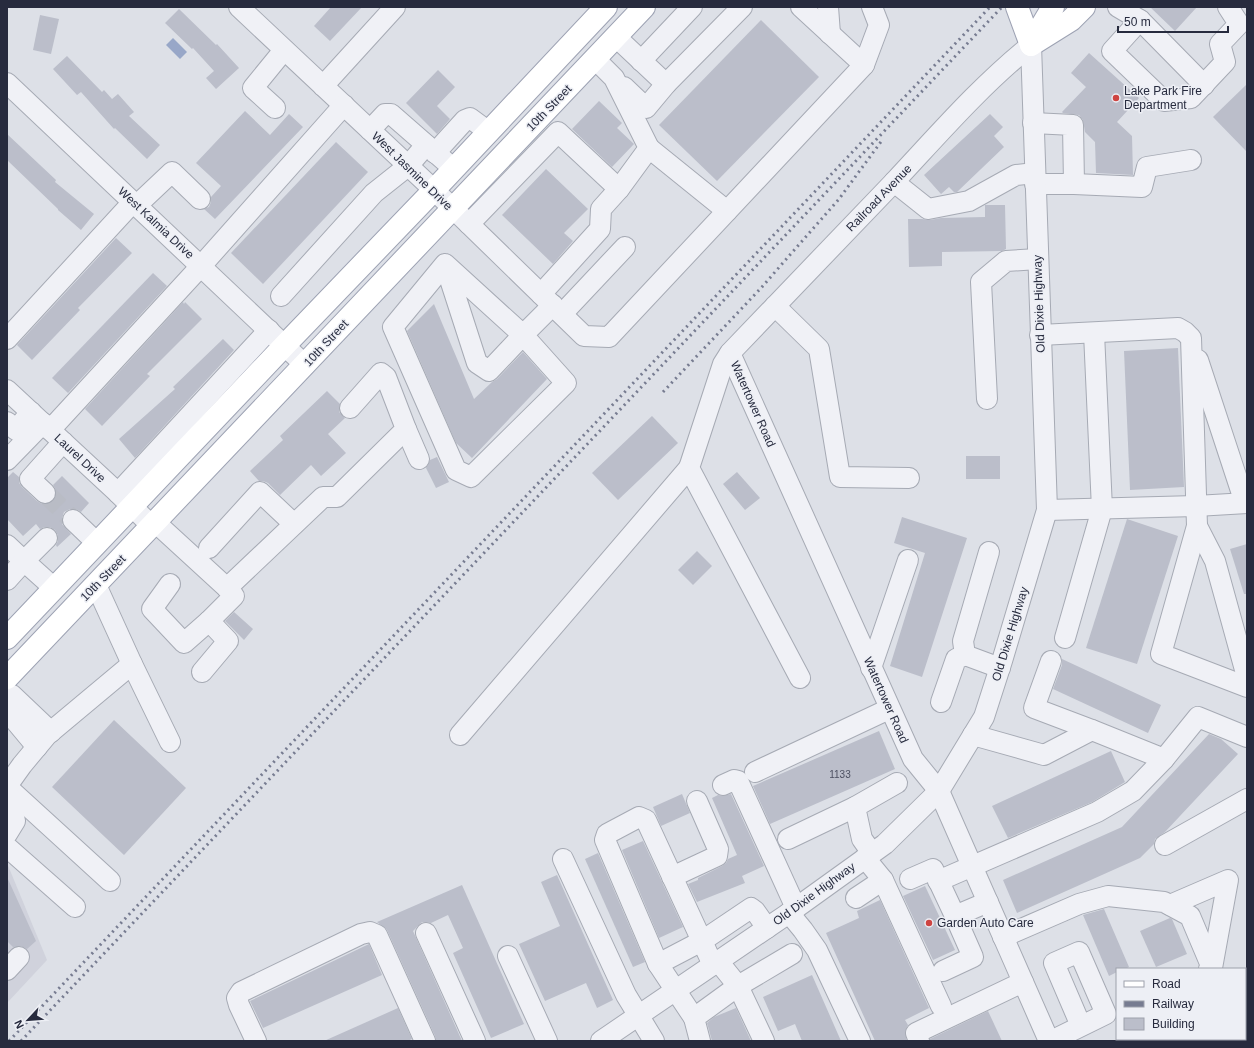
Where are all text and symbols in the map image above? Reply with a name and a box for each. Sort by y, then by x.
scale bar [1118,8,1228,34]
text: 50 m [1124,15,1151,29]
street label: 10th Street [524,82,575,134]
place label: Lake Park Fire Department [1124,84,1202,112]
marker: Lake Park Fire Department [1111,93,1121,103]
street label: West Jasmine Drive [369,129,455,213]
street label: Railroad Avenue [843,161,915,234]
street label: West Kalmia Drive [115,184,197,262]
street label: Old Dixie Highway [1030,255,1048,353]
street label: 10th Street [301,316,352,369]
street label: Watertower Road [728,359,778,449]
street label: Laurel Drive [52,431,109,485]
street label: 10th Street [78,552,129,604]
street label: Old Dixie Highway [989,585,1031,683]
street label: Watertower Road [861,655,911,745]
house number: 1133 [829,769,851,780]
street label: Old Dixie Highway [770,860,858,928]
place label: Garden Auto Care [937,916,1034,930]
marker: Garden Auto Care [924,918,934,928]
legend [1116,968,1246,1040]
text: Road [1152,977,1181,991]
text: Railway [1152,997,1194,1011]
north arrow [8,1000,48,1040]
text: Building [1152,1017,1195,1031]
text: N [12,1018,26,1031]

